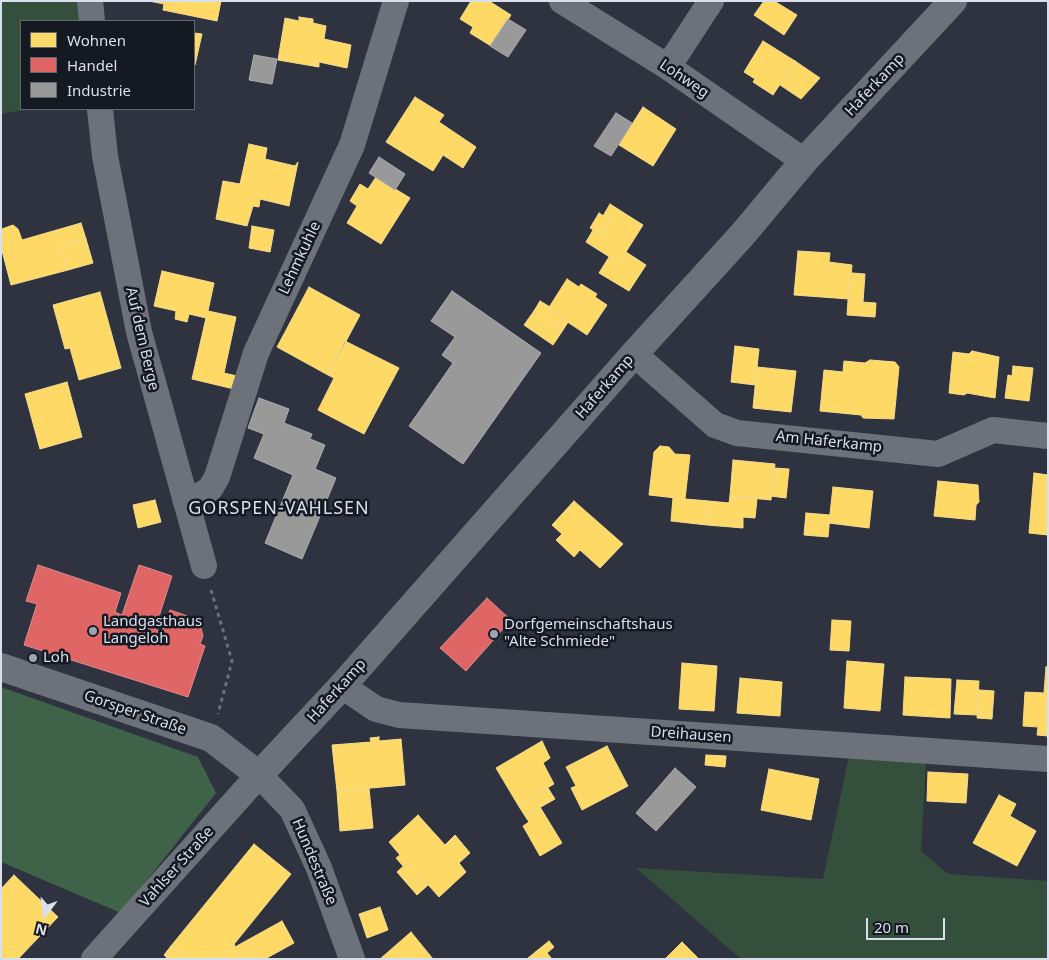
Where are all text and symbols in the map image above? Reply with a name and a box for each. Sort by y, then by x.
legend [20,20,195,110]
text: Wohnen [67,30,126,50]
street label: Haferkamp [841,50,909,120]
text: Handel [67,55,117,75]
street label: Lohweg [656,56,712,102]
text: Industrie [67,80,131,100]
street label: Lehmkuhle [275,219,325,297]
street label: Auf dem Berge [121,286,163,392]
street label: Haferkamp [572,351,638,423]
street label: Am Haferkamp [775,427,883,457]
district label: GORSPEN-VAHLSEN [186,498,372,520]
place label: Landgasthaus Langeloh [103,613,202,648]
place label: Dorfgemeinschaftshaus "Alte Schmiede" [504,616,673,651]
marker: Landgasthaus Langeloh [87,625,99,637]
marker: Dorfgemeinschaftshaus "Alte Schmiede" [488,628,500,640]
place label: Loh [43,649,69,667]
marker: Loh [27,652,39,664]
street label: Haferkamp [304,656,370,726]
street label: Gorsper Straße [81,687,189,739]
street label: Dreihausen [650,723,732,747]
street label: Hundestraße [288,816,340,908]
street label: Vahlser Straße [136,823,218,911]
north arrow [20,890,70,940]
scale bar [869,908,948,940]
text: 20 m [874,917,909,937]
text: N [33,919,49,941]

